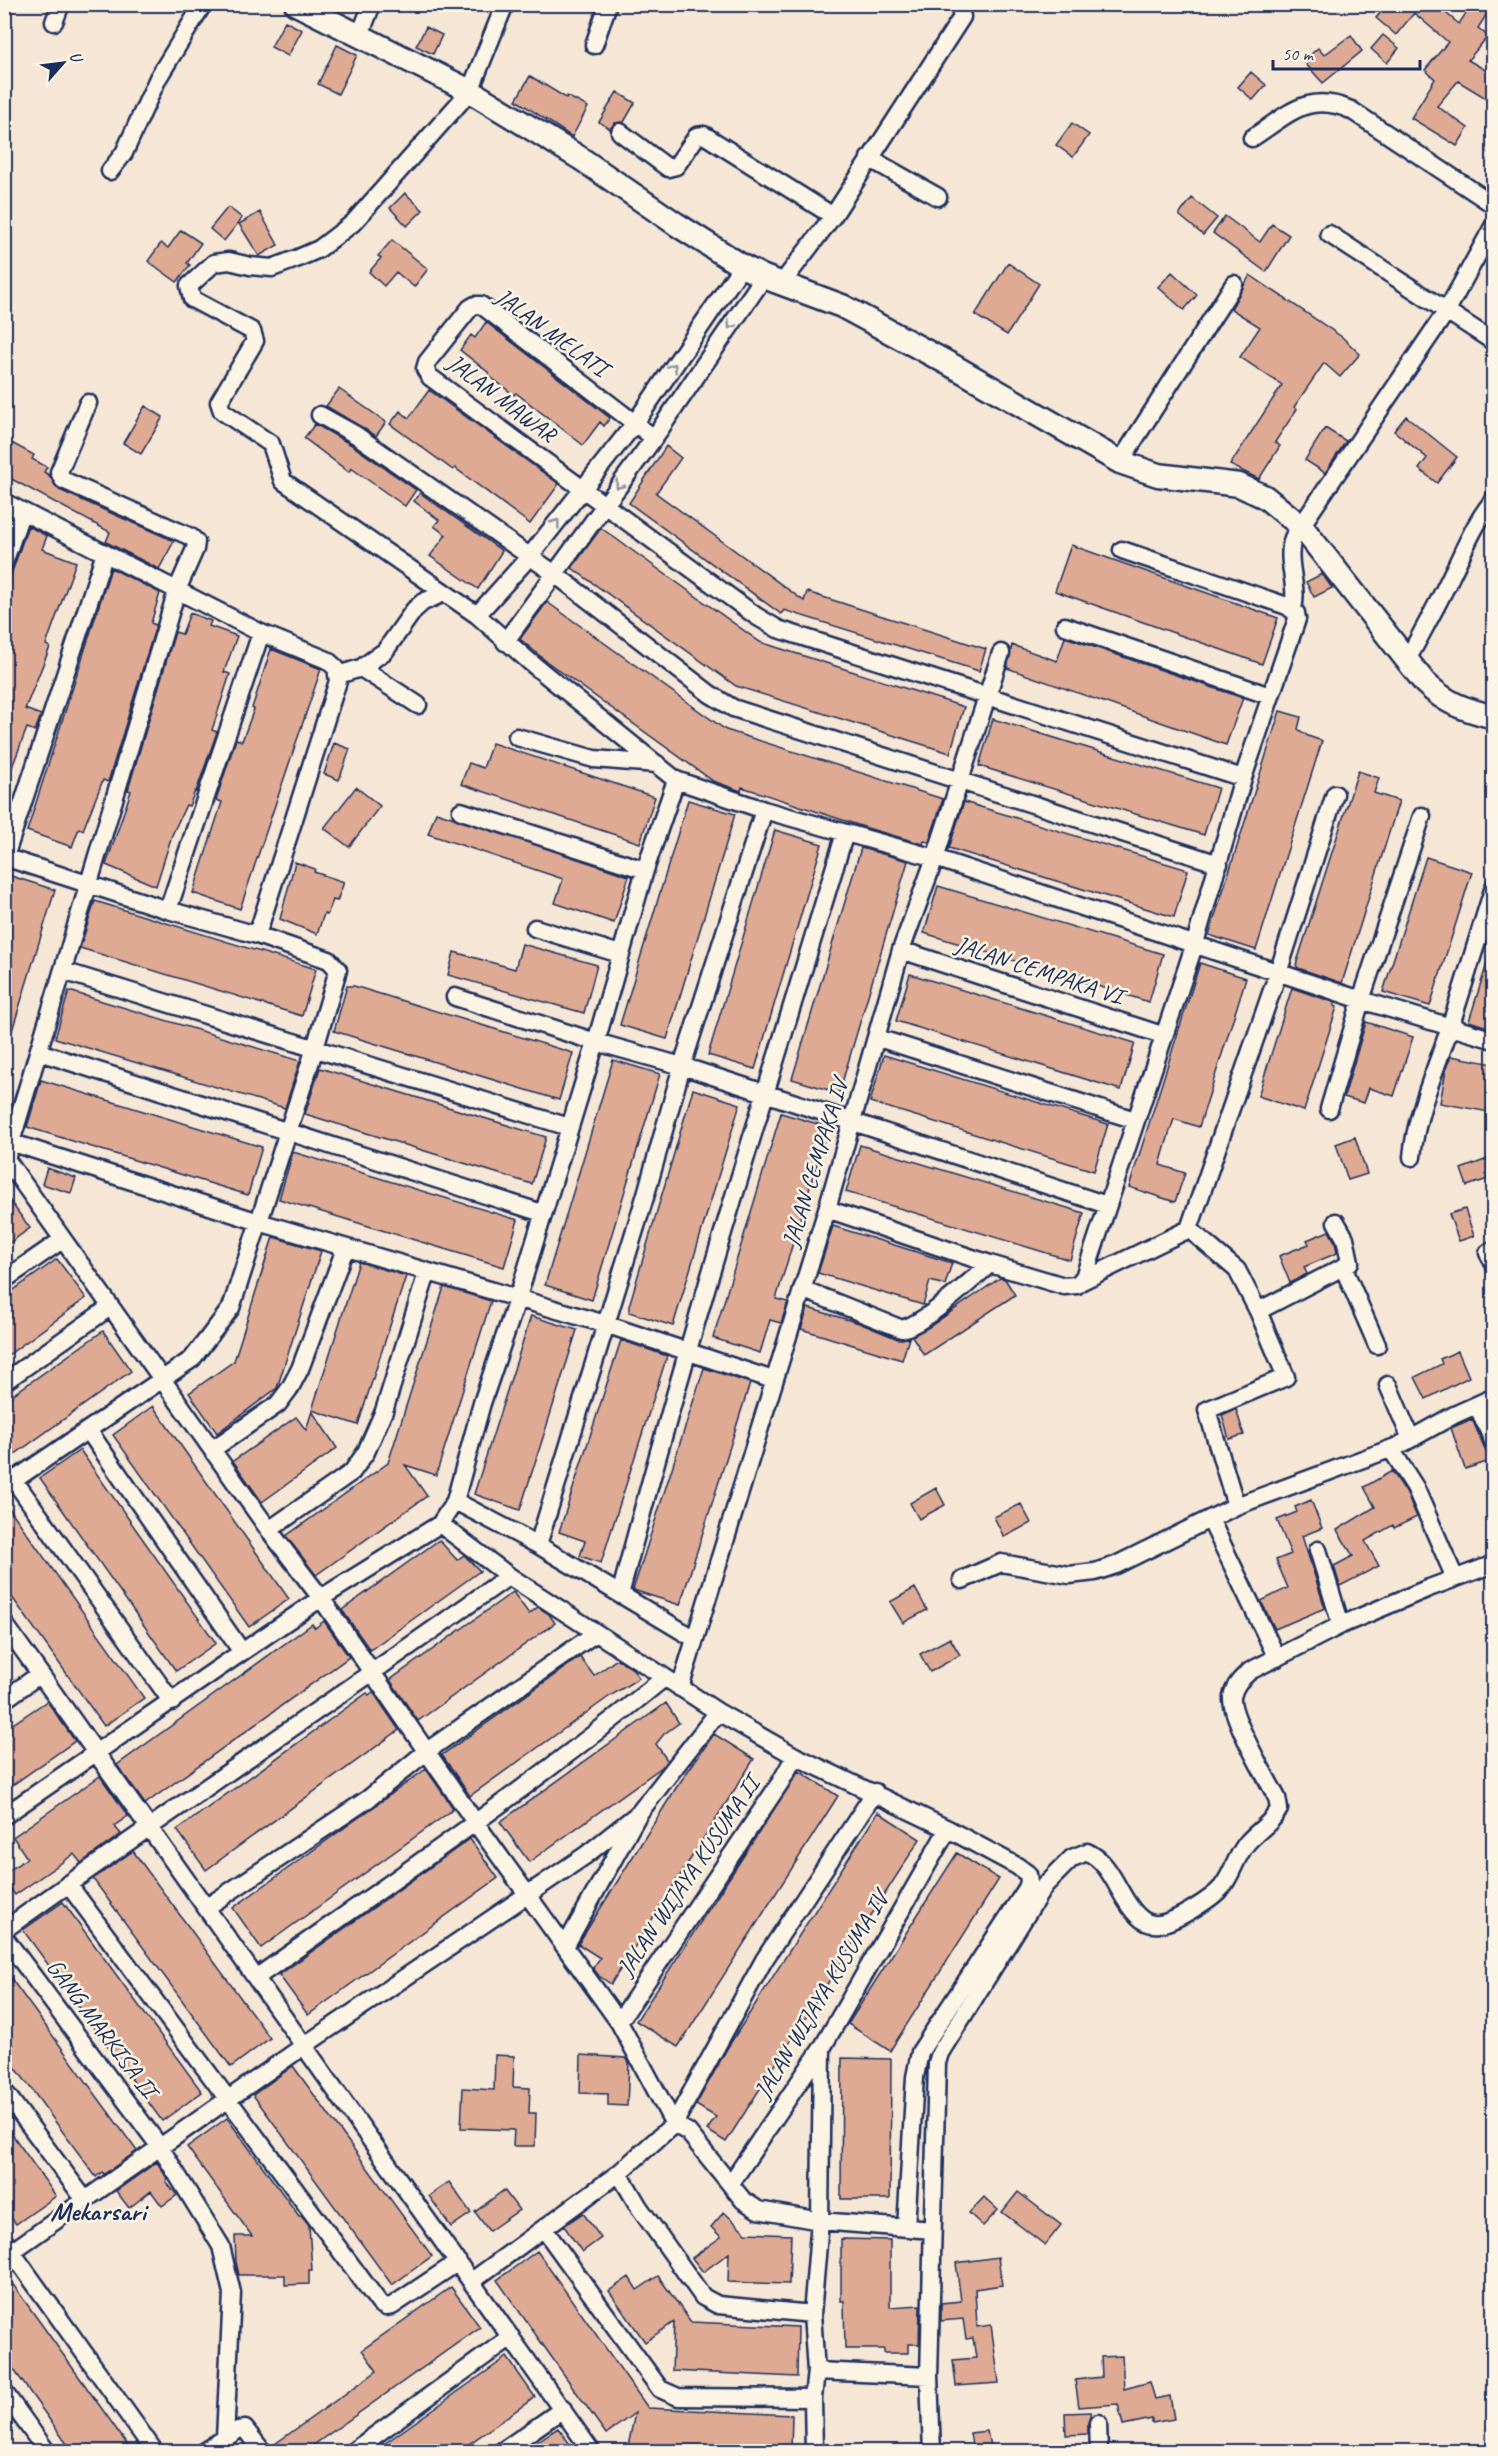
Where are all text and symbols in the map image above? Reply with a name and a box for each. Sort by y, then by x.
north arrow [33,33,93,93]
scale bar [1273,33,1420,71]
text: 50 m [1282,43,1315,65]
text: U [65,48,88,67]
street label: JALAN MELATI [489,280,619,386]
one-way arrow [727,318,738,329]
street label: JALAN MAWAR [441,347,564,450]
one-way arrow [666,363,677,374]
one-way arrow [615,478,626,489]
one-way arrow [548,518,559,529]
street label: JALAN CEMPAKA VI [951,929,1131,1013]
street label: JALAN CEMPAKA IV [775,1070,856,1252]
street label: JALAN WIJAYA KUSUMA II [610,1766,769,1982]
street label: JALAN WIJAYA KUSUMA IV [747,1882,897,2105]
street label: GANG MARKISA II [40,1953,167,2107]
district label: Mekarsari [50,2194,149,2228]

